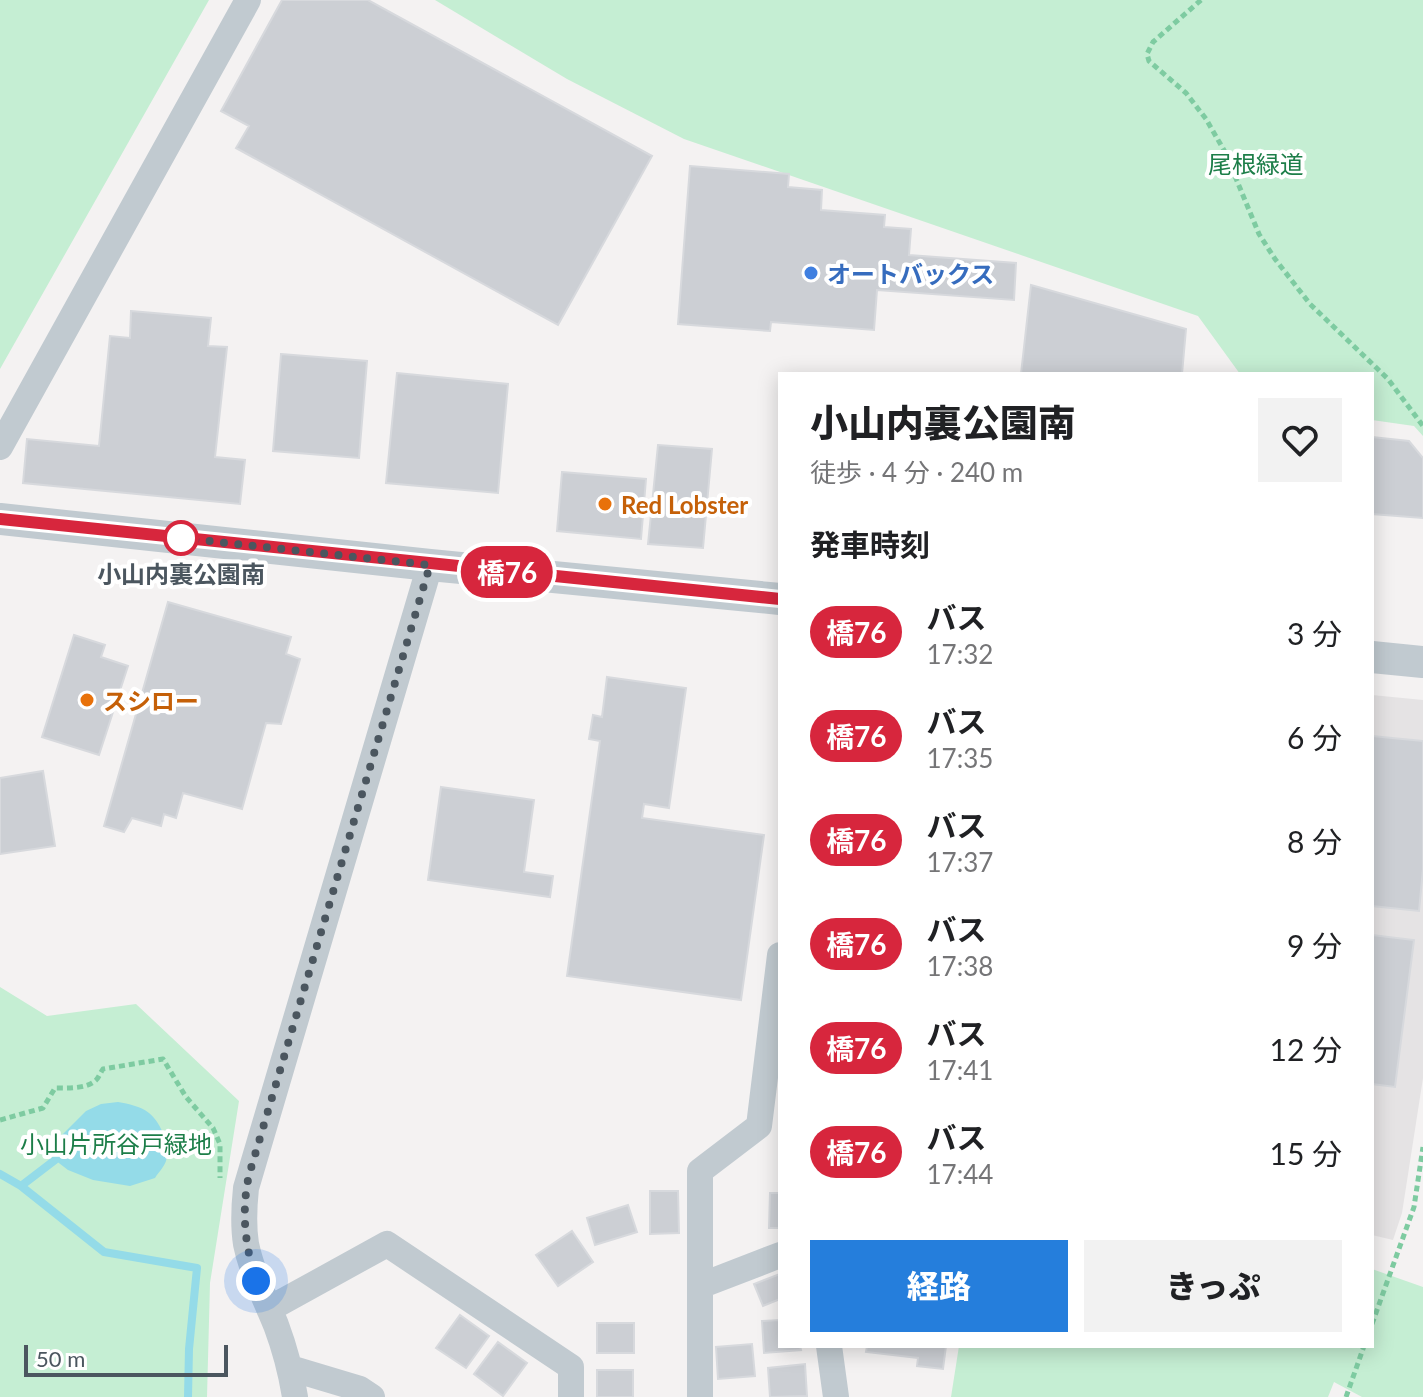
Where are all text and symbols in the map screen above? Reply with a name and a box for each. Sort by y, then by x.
park label: 尾根緑道 [1208,149,1304,178]
place label: オートバックス [827,259,994,288]
marker: オートバックス [802,264,820,282]
button: heart [1258,398,1342,482]
text: 小山内裏公園南 [810,399,1076,445]
text: 徒歩 · 4 分 · 240 m [810,456,1023,488]
place label: Red Lobster [621,490,748,519]
marker: Red Lobster [596,495,614,513]
marker: 小山内裏公園南 [164,521,198,555]
text: 発車時刻 [810,526,930,562]
line badge: 橋76 [461,546,553,598]
text: 橋76 [477,555,537,589]
place label: 小山内裏公園南 [97,559,265,588]
text: バス [926,599,986,635]
text: 橋76 [826,615,886,649]
text: 3 分 [1287,615,1342,651]
text: 17:32 [926,638,993,670]
place label: スシロー [103,686,199,715]
marker: スシロー [78,691,96,709]
text: バス [926,703,986,739]
text: 橋76 [826,719,886,753]
text: 6 分 [1287,719,1342,755]
text: 17:35 [926,742,993,774]
text: バス [926,807,986,843]
text: 橋76 [826,823,886,857]
text: 8 分 [1287,823,1342,859]
text: 17:37 [926,846,993,878]
text: バス [926,911,986,947]
text: 橋76 [826,927,886,961]
text: 9 分 [1287,927,1342,963]
text: 17:38 [926,950,993,982]
text: バス [926,1015,986,1051]
text: 橋76 [826,1031,886,1065]
text: 12 分 [1270,1031,1342,1067]
text: 17:41 [926,1054,993,1086]
text: バス [926,1119,986,1155]
park label: 小山片所谷戸緑地 [20,1129,212,1158]
text: 橋76 [826,1135,886,1169]
text: 15 分 [1270,1135,1342,1171]
text: 17:44 [926,1158,993,1190]
button: 経路 [810,1240,1068,1332]
button: きっぷ [1084,1240,1342,1332]
your location [236,1261,276,1301]
scale bar [24,1341,228,1377]
text: 50 m [36,1345,85,1372]

